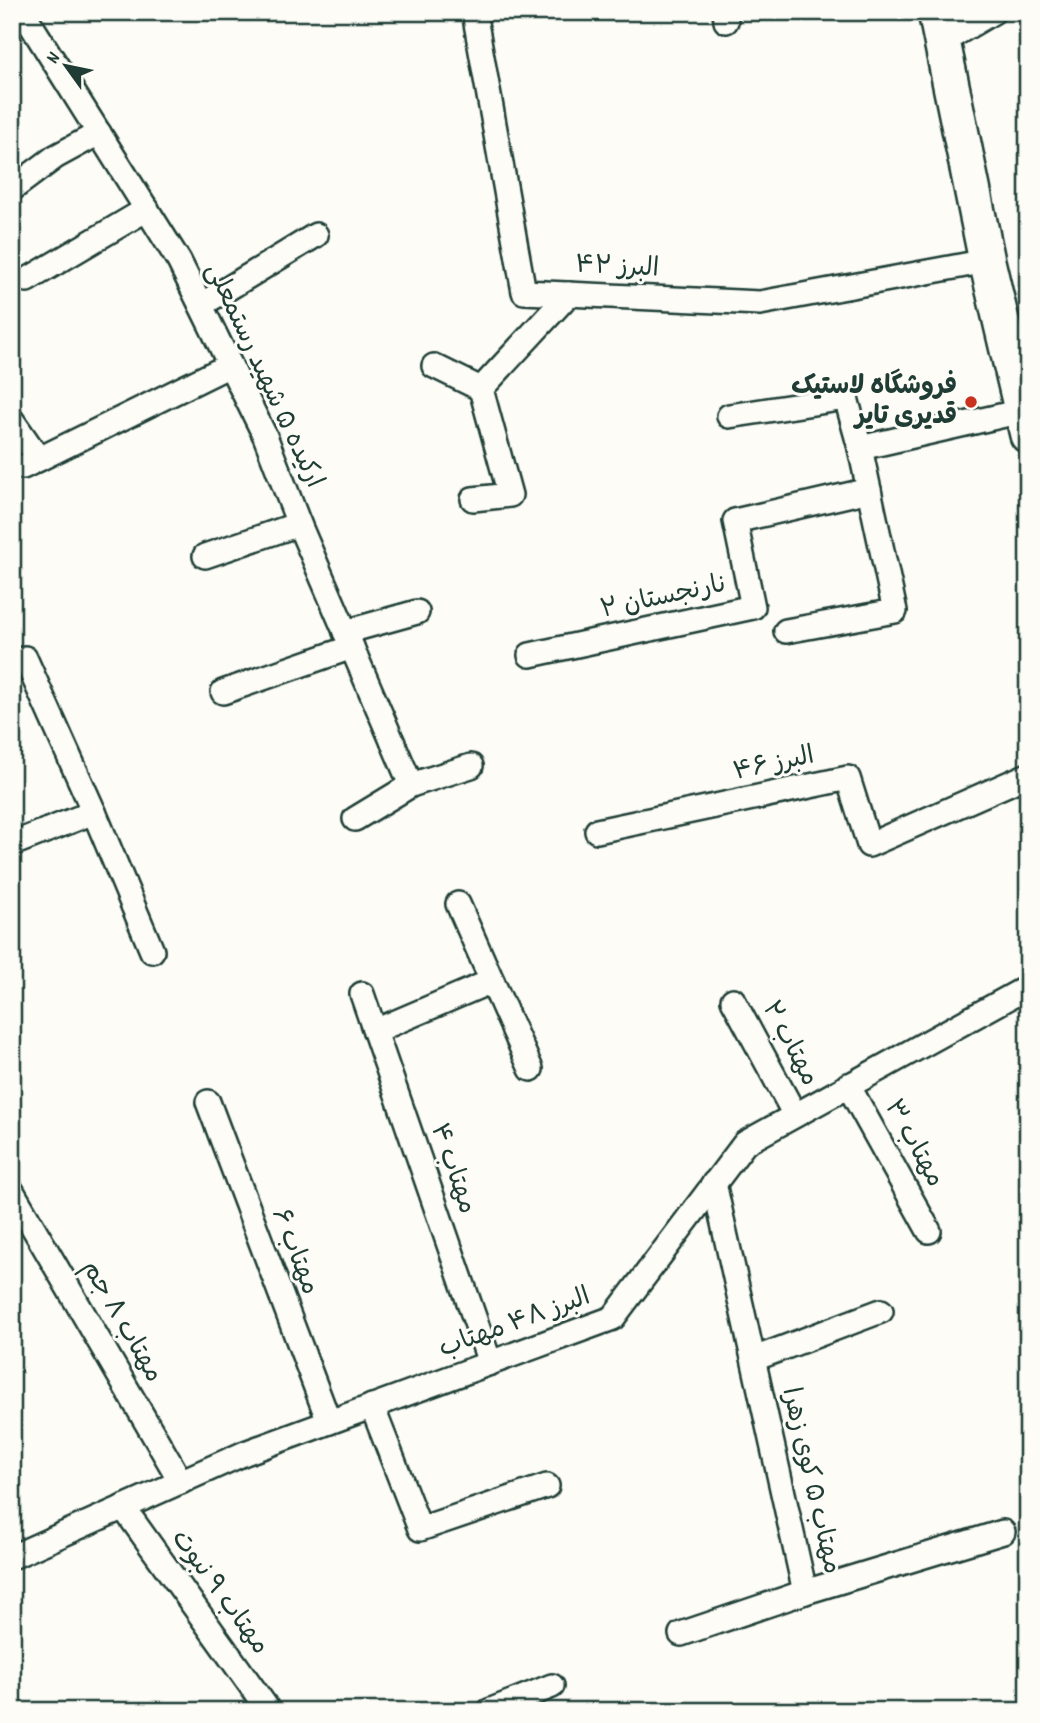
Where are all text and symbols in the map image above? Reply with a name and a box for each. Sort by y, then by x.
north arrow [32,32,102,102]
text: N [41,47,69,70]
street label: البرز ۴۲ [574,247,660,289]
street label: ارکیده ۵ شهید رستمعلی [195,257,331,495]
place label: فروشگاه لاستیک قدیری تایر [791,368,957,436]
marker: فروشگاه لاستیک قدیری تایر [963,394,979,410]
street label: نارنجستان ۲ [597,567,731,629]
street label: البرز ۴۶ [730,738,818,792]
street label: مهتاب ۲ [751,995,827,1093]
street label: مهتاب ۳ [874,1093,952,1195]
street label: مهتاب ۴ [419,1119,485,1219]
street label: مهتاب ۶ [261,1203,327,1301]
street label: مهتاب ۸ جم [71,1254,171,1390]
street label: البرز ۴۸ مهتاب [434,1279,596,1369]
street label: مهتاب ۵ کوی زهرا [771,1384,849,1578]
street label: مهتاب ۹ نبوت [161,1523,277,1663]

